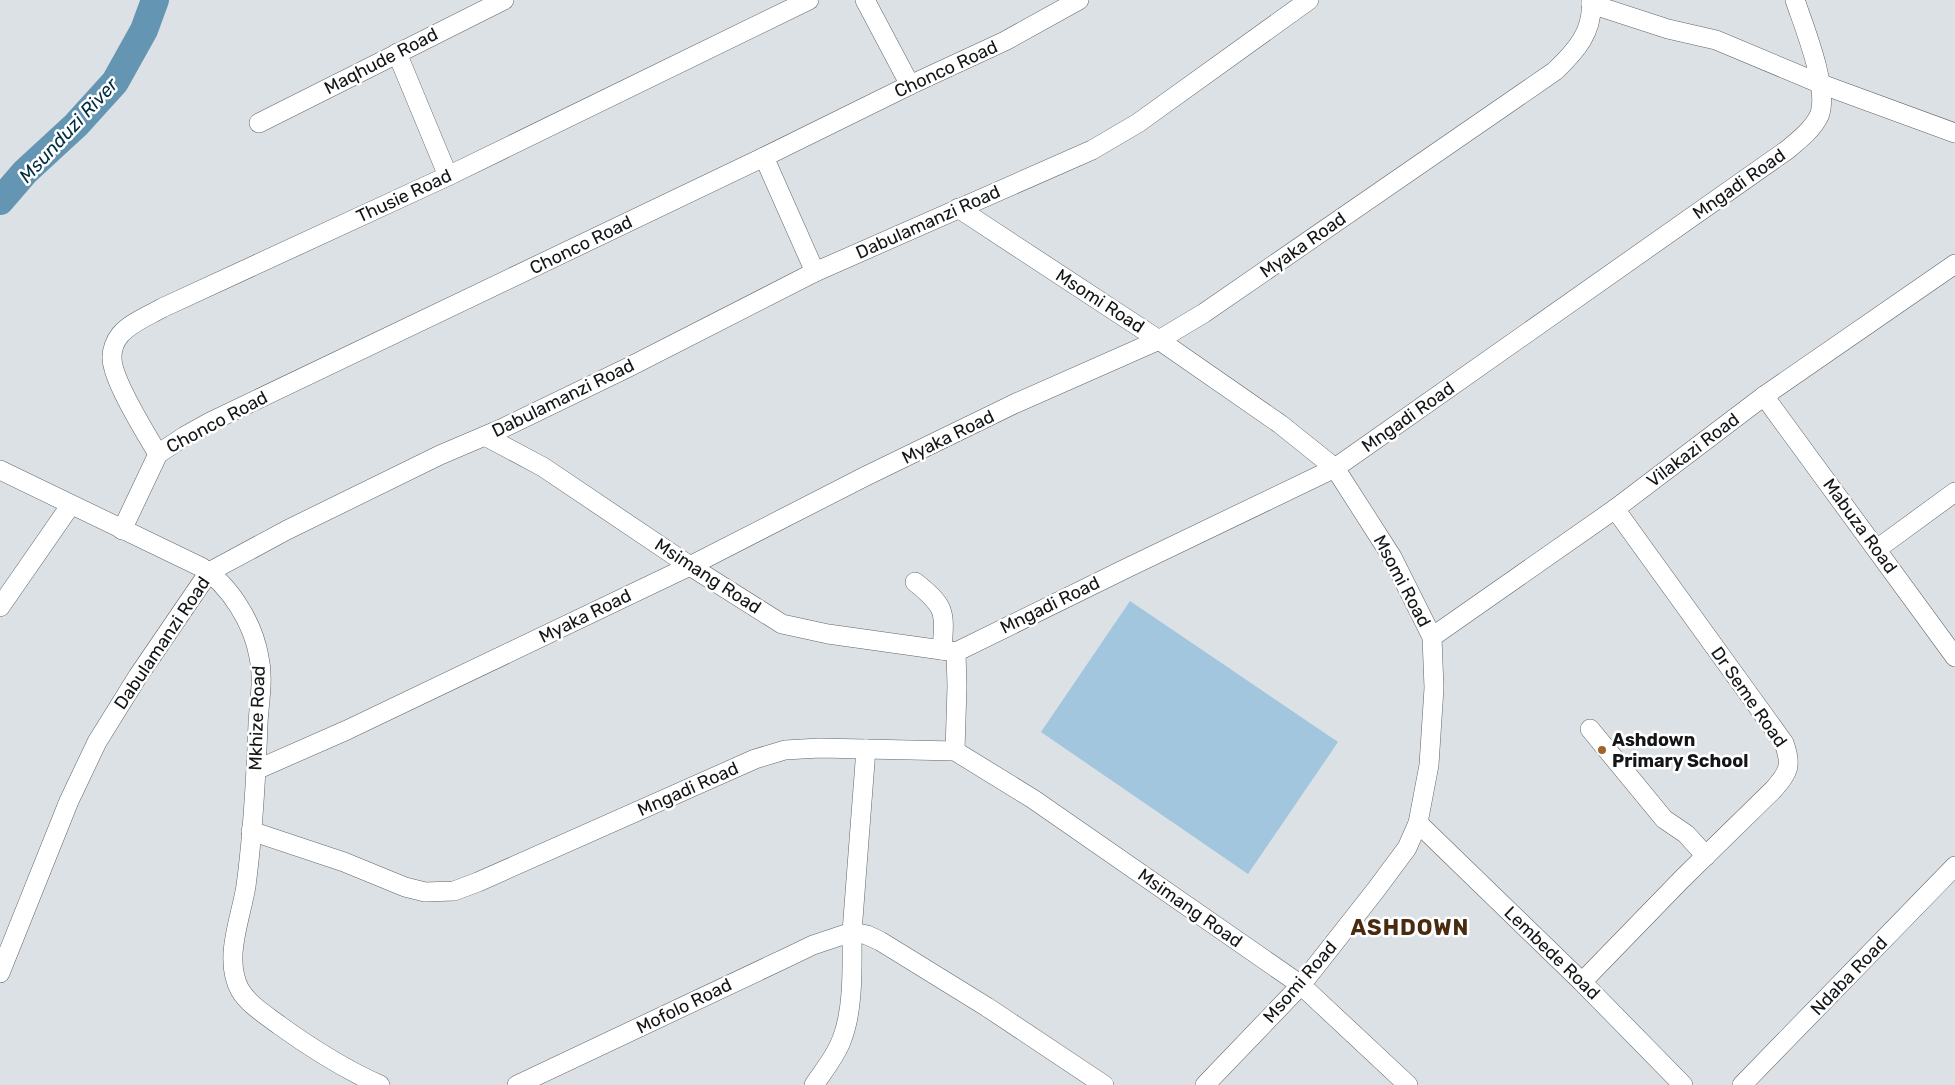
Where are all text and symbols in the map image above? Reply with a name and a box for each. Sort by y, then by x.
street label: Maqhude Road [320,23,442,99]
street label: Chonco Road [891,35,1001,103]
water label: Msunduzi River [14,73,123,187]
street label: Mngadi Road [1688,144,1790,224]
street label: Thusie Road [353,164,455,228]
street label: Dabulamanzi Road [852,180,1004,264]
street label: Myaka Road [1256,207,1350,283]
street label: Chonco Road [526,211,636,279]
street label: Msomi Road [1052,264,1148,338]
street label: Dabulamanzi Road [488,354,638,442]
street label: Mngadi Road [1357,377,1459,457]
street label: Chonco Road [163,386,271,458]
street label: Myaka Road [898,405,998,469]
street label: Vilakazi Road [1642,408,1744,492]
street label: Mabuza Road [1818,474,1902,578]
street label: Msomi Road [1369,531,1435,631]
street label: Msimang Road [651,533,765,619]
street label: Mngadi Road [997,571,1103,639]
street label: Dabulamanzi Road [109,572,215,714]
street label: Myaka Road [535,584,635,648]
street label: Dr Seme Road [1706,642,1792,752]
street label: Mkhize Road [244,665,270,771]
place label: Ashdown Primary School [1612,729,1748,772]
marker: Ashdown Primary School [1596,744,1608,756]
street label: Mngadi Road [634,757,742,821]
street label: Msimang Road [1134,864,1246,952]
street label: Lembede Road [1500,902,1604,1004]
district label: ASHDOWN [1351,914,1469,941]
street label: Ndaba Road [1806,932,1892,1020]
street label: Msomi Road [1258,937,1342,1027]
street label: Mofolo Road [633,973,735,1039]

